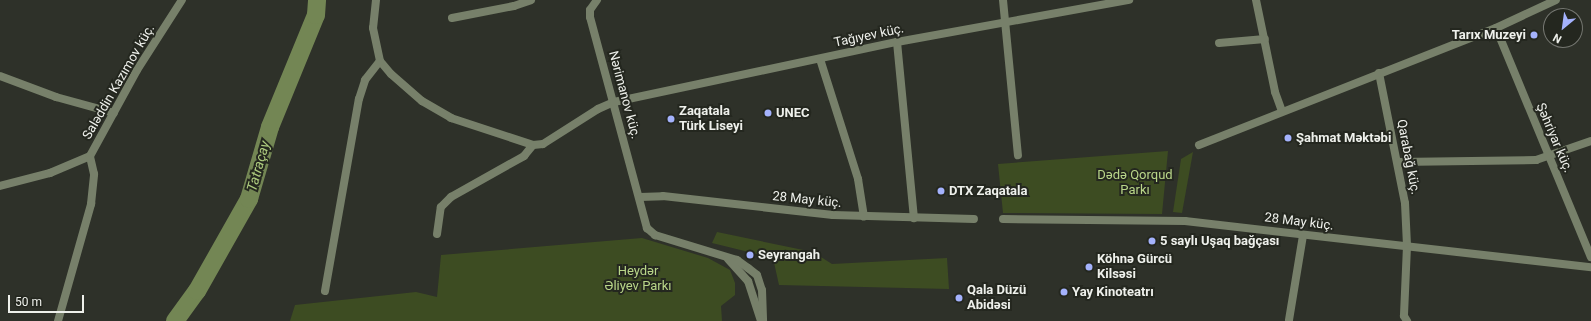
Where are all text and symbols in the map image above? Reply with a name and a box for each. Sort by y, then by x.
north arrow [1543,8,1583,48]
street label: Tağıyev küç. [833,21,905,51]
street label: Saləddin Kazımov küç. [80,22,158,142]
place label: Tarıx Muzeyi [1452,27,1526,43]
marker: Tarıx Muzeyi [1529,30,1539,40]
text: N [1551,30,1564,46]
street label: Nərimanov küç. [605,49,643,141]
street label: Şəhriyar küç. [1532,101,1576,175]
place label: Zaqatala Türk Liseyi [679,104,743,135]
place label: UNEC [776,105,810,121]
marker: UNEC [763,108,773,118]
marker: Zaqatala Türk Liseyi [666,114,676,124]
street label: Qarabağ küç. [1393,118,1423,196]
place label: Şahmat Məktəbi [1296,130,1391,146]
marker: Şahmat Məktəbi [1283,133,1293,143]
water label: Tatraçay [243,139,273,193]
park label: Dədə Qorqud Parkı [1097,168,1173,199]
place label: DTX Zaqatala [949,183,1027,199]
marker: DTX Zaqatala [936,186,946,196]
street label: 28 May küç. [772,189,842,211]
street label: 28 May küç. [1264,210,1334,234]
place label: 5 saylı Uşaq bağçası [1160,233,1279,249]
marker: 5 saylı Uşaq bağçası [1147,236,1157,246]
place label: Seyrangah [758,247,820,263]
marker: Seyrangah [745,250,755,260]
place label: Köhnə Gürcü Kilsəsi [1097,252,1172,283]
marker: Köhnə Gürcü Kilsəsi [1084,262,1094,272]
park label: Heydər Əliyev Parkı [604,264,672,295]
place label: Qala Düzü Abidəsi [967,283,1026,314]
place label: Yay Kinoteatrı [1072,284,1154,300]
scale bar [10,287,86,313]
marker: Yay Kinoteatrı [1059,287,1069,297]
marker: Qala Düzü Abidəsi [954,293,964,303]
text: 50 m [15,295,42,309]

